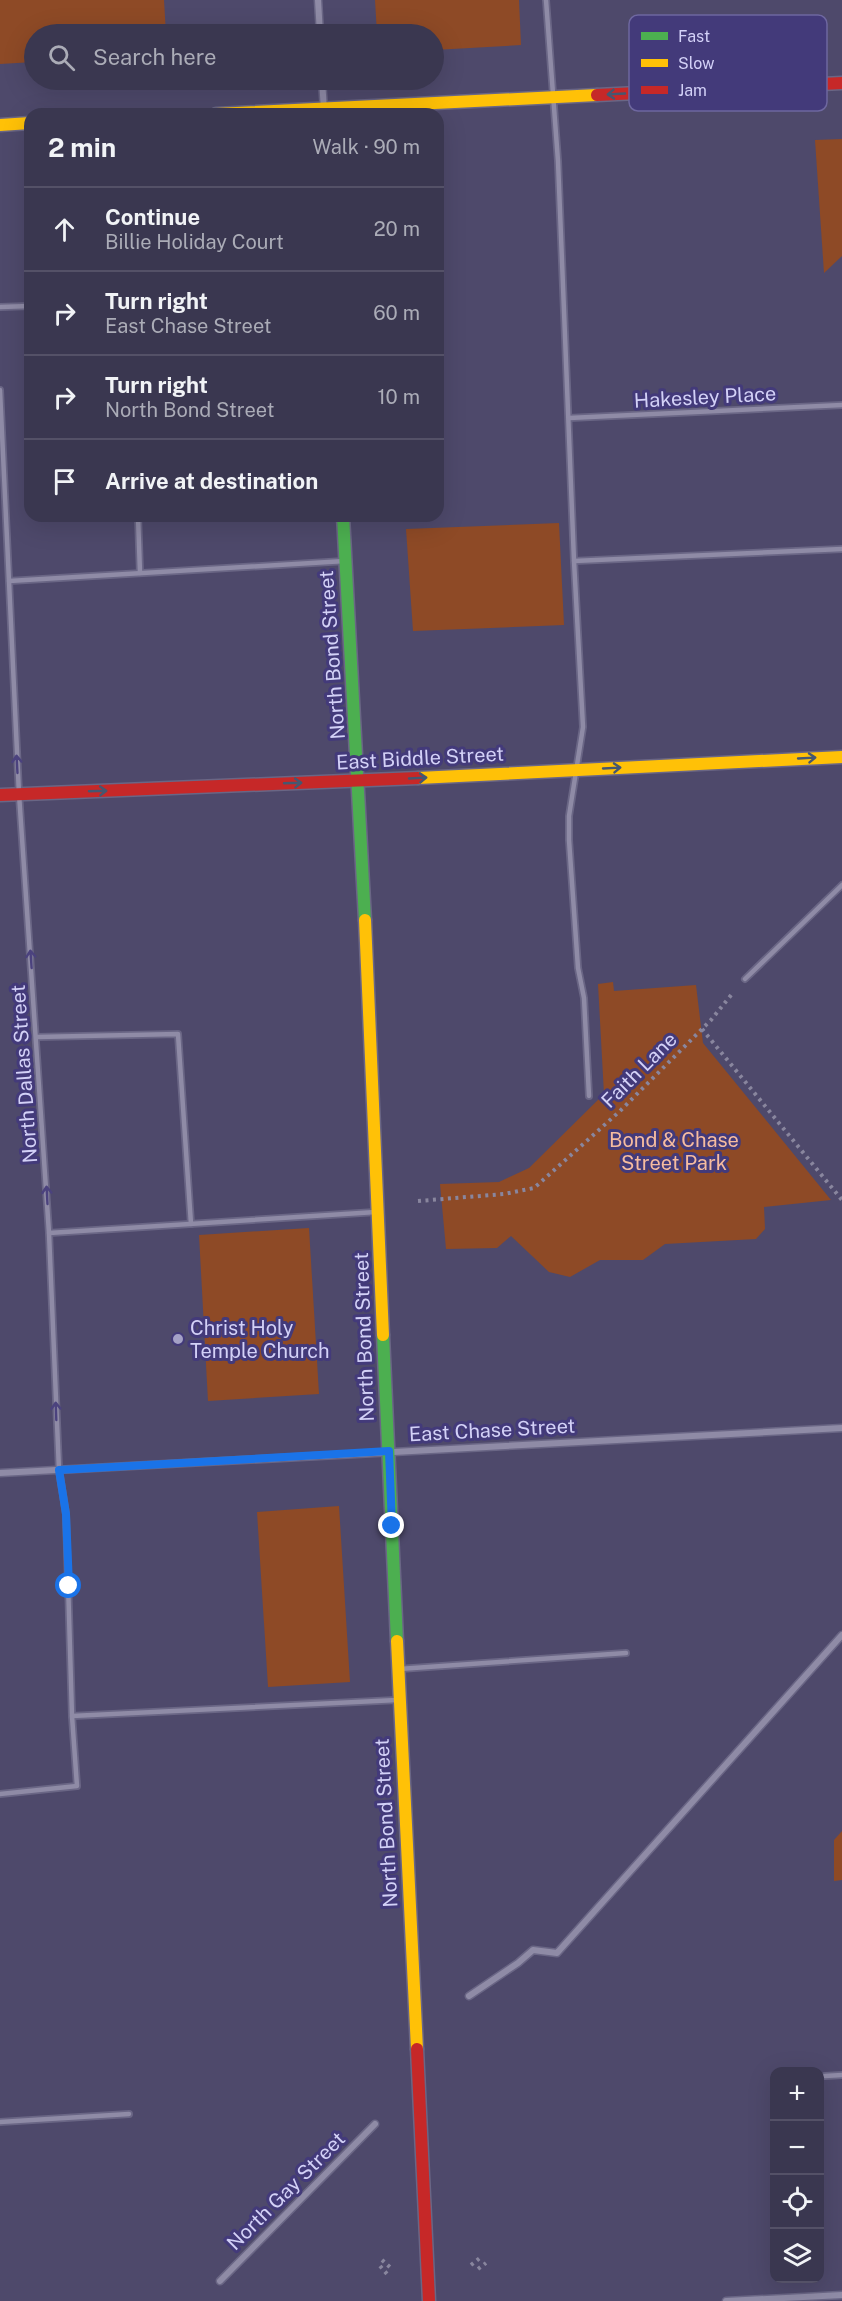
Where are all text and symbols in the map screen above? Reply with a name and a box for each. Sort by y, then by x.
legend [629,15,827,111]
search box [24,24,444,90]
text: Fast [678,27,710,46]
icon: search [45,41,78,74]
text: Search here [93,44,217,70]
text: Slow [678,54,715,73]
text: Jam [678,81,707,100]
one-way arrow [606,89,626,100]
text: 2 min [48,132,116,163]
text: Walk · 90 m [313,135,420,159]
text: Continue [105,204,200,230]
icon: ahead [48,213,81,246]
text: 20 m [374,217,420,241]
text: Billie Holiday Court [105,230,284,254]
text: Turn right [105,288,208,314]
icon: right [48,297,81,330]
text: 60 m [373,301,420,325]
text: East Chase Street [105,314,272,338]
text: Turn right [105,372,208,398]
icon: right [48,381,81,414]
street label: Hakesley Place [633,381,777,413]
text: 10 m [377,385,420,409]
text: North Bond Street [105,398,275,422]
icon: arrive [48,465,81,498]
text: Arrive at destination [105,468,318,494]
street label: North Bond Street [314,570,350,740]
street label: East Biddle Street [335,742,505,774]
one-way arrow [797,753,817,764]
one-way arrow [12,755,23,775]
one-way arrow [602,763,622,774]
one-way arrow [407,773,427,784]
one-way arrow [283,778,303,789]
one-way arrow [88,785,108,796]
one-way arrow [25,950,36,969]
street label: North Dallas Street [6,984,42,1164]
street label: Faith Lane [596,1027,682,1113]
park label: Bond & Chase Street Park [609,1128,739,1175]
one-way arrow [41,1186,52,1206]
street label: North Bond Street [349,1252,379,1422]
place label: Christ Holy Temple Church [190,1316,330,1363]
marker: Christ Holy Temple Church [171,1332,185,1346]
one-way arrow [51,1402,62,1422]
street label: East Chase Street [408,1414,576,1446]
route end [378,1512,404,1538]
route start [55,1572,81,1598]
street label: North Bond Street [370,1738,402,1908]
map controls [770,2067,824,2283]
button: + [770,2067,824,2121]
button: − [770,2121,824,2175]
street label: North Gay Street [222,2127,350,2255]
button: locate [770,2175,824,2229]
button: layers [770,2229,824,2283]

